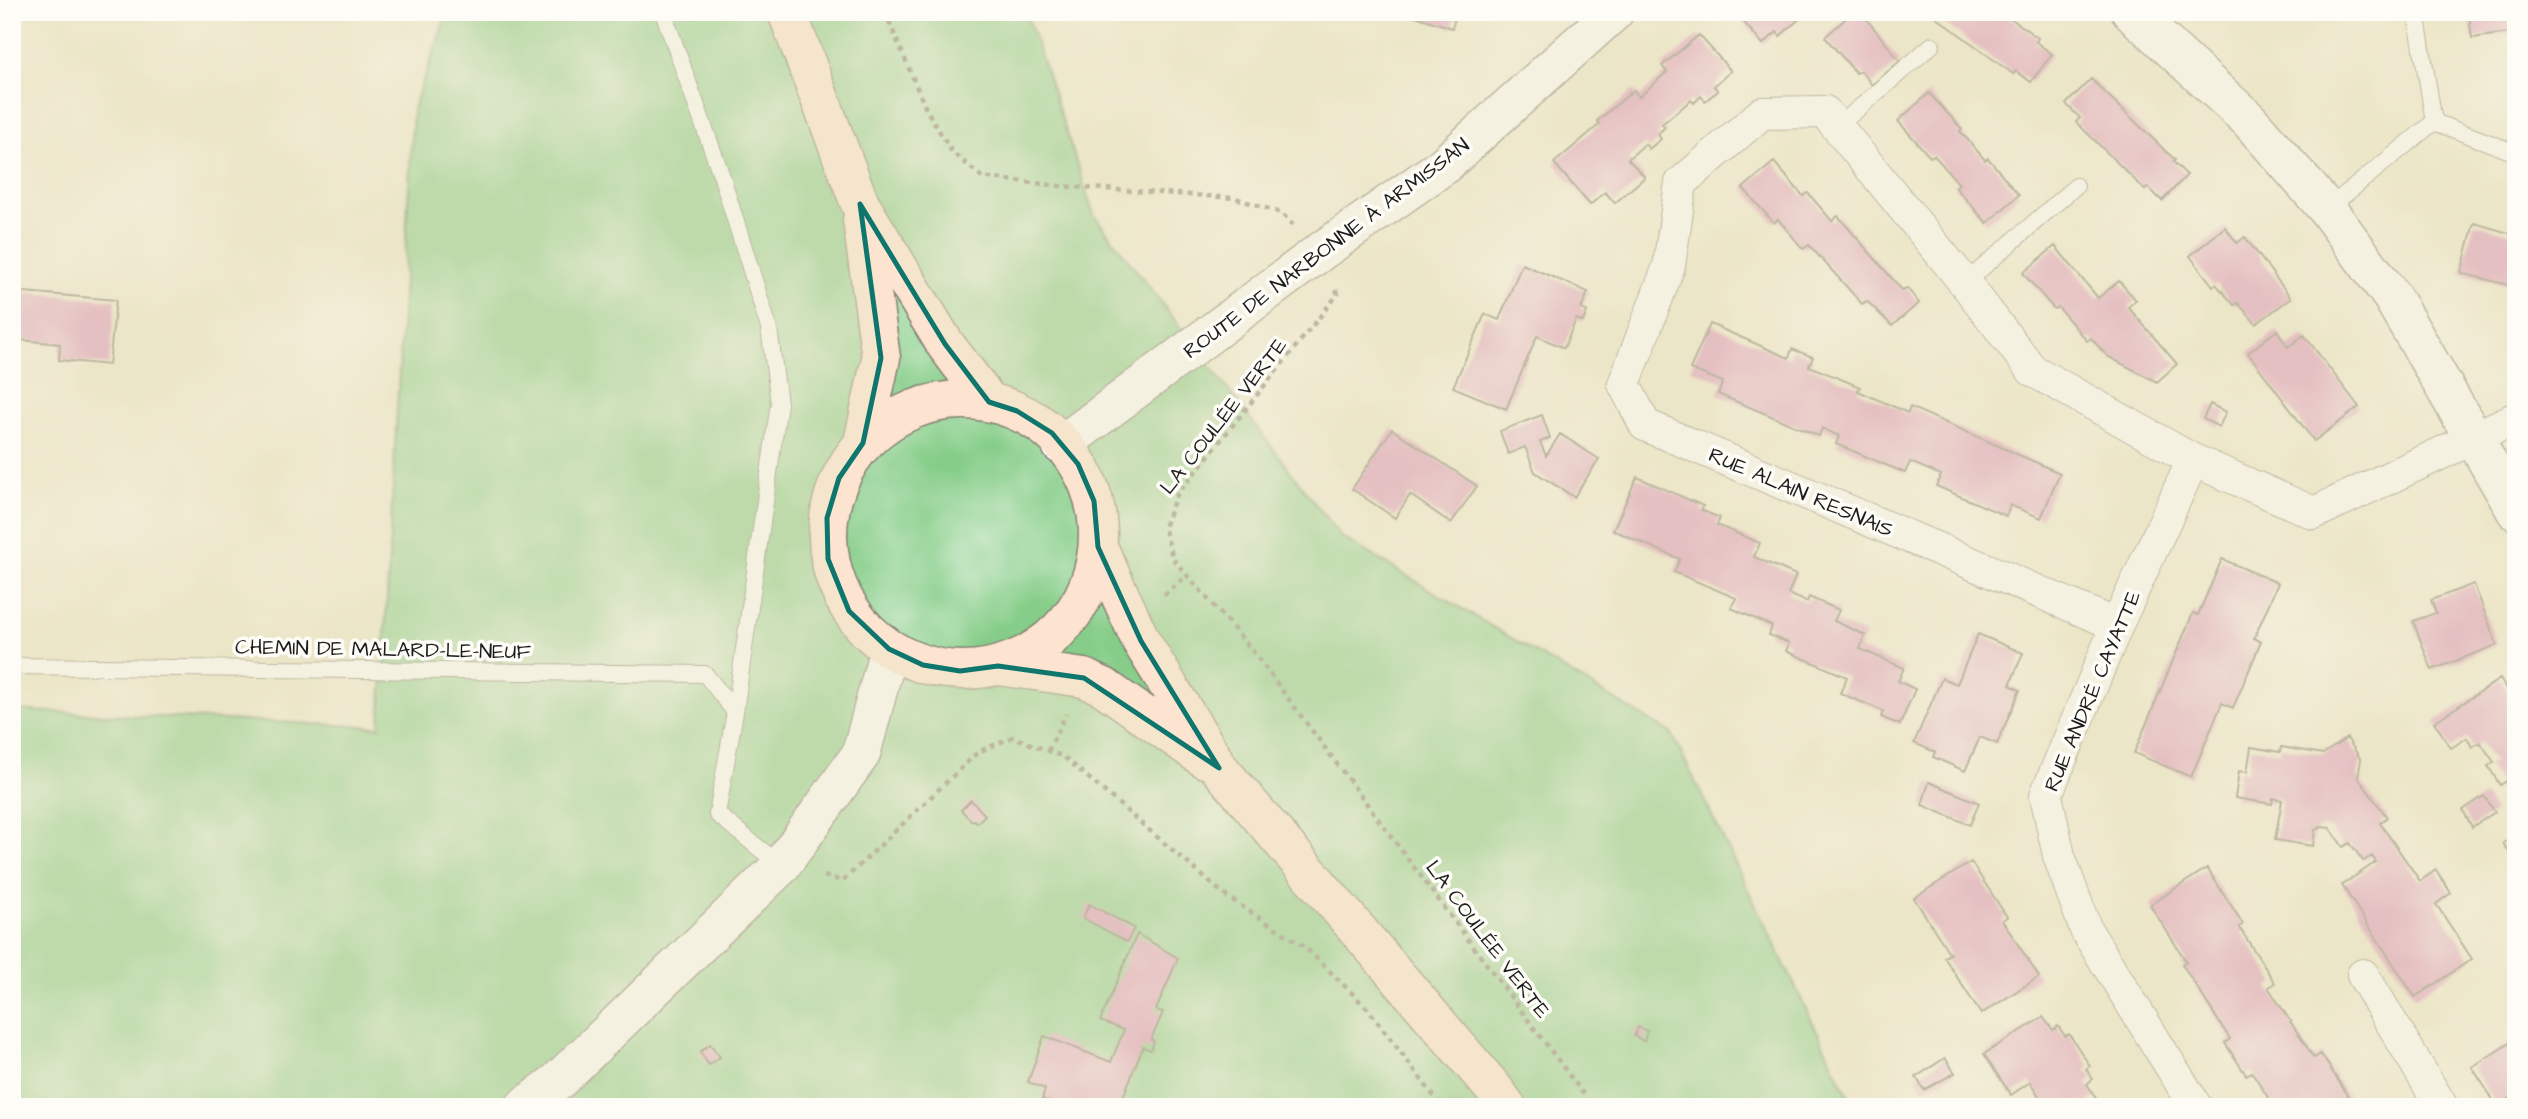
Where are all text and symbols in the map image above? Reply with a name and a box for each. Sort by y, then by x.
street label: ROUTE DE NARBONNE À ARMISSAN [1177,131,1475,366]
street label: LA COULÉE VERTE [1153,332,1294,500]
street label: RUE ALAIN RESNAIS [1704,440,1898,544]
street label: RUE ANDRÉ CAYATTE [2037,586,2148,796]
street label: CHEMIN DE MALARD-LE-NEUF [235,632,532,667]
street label: LA COULÉE VERTE [1419,854,1557,1025]

